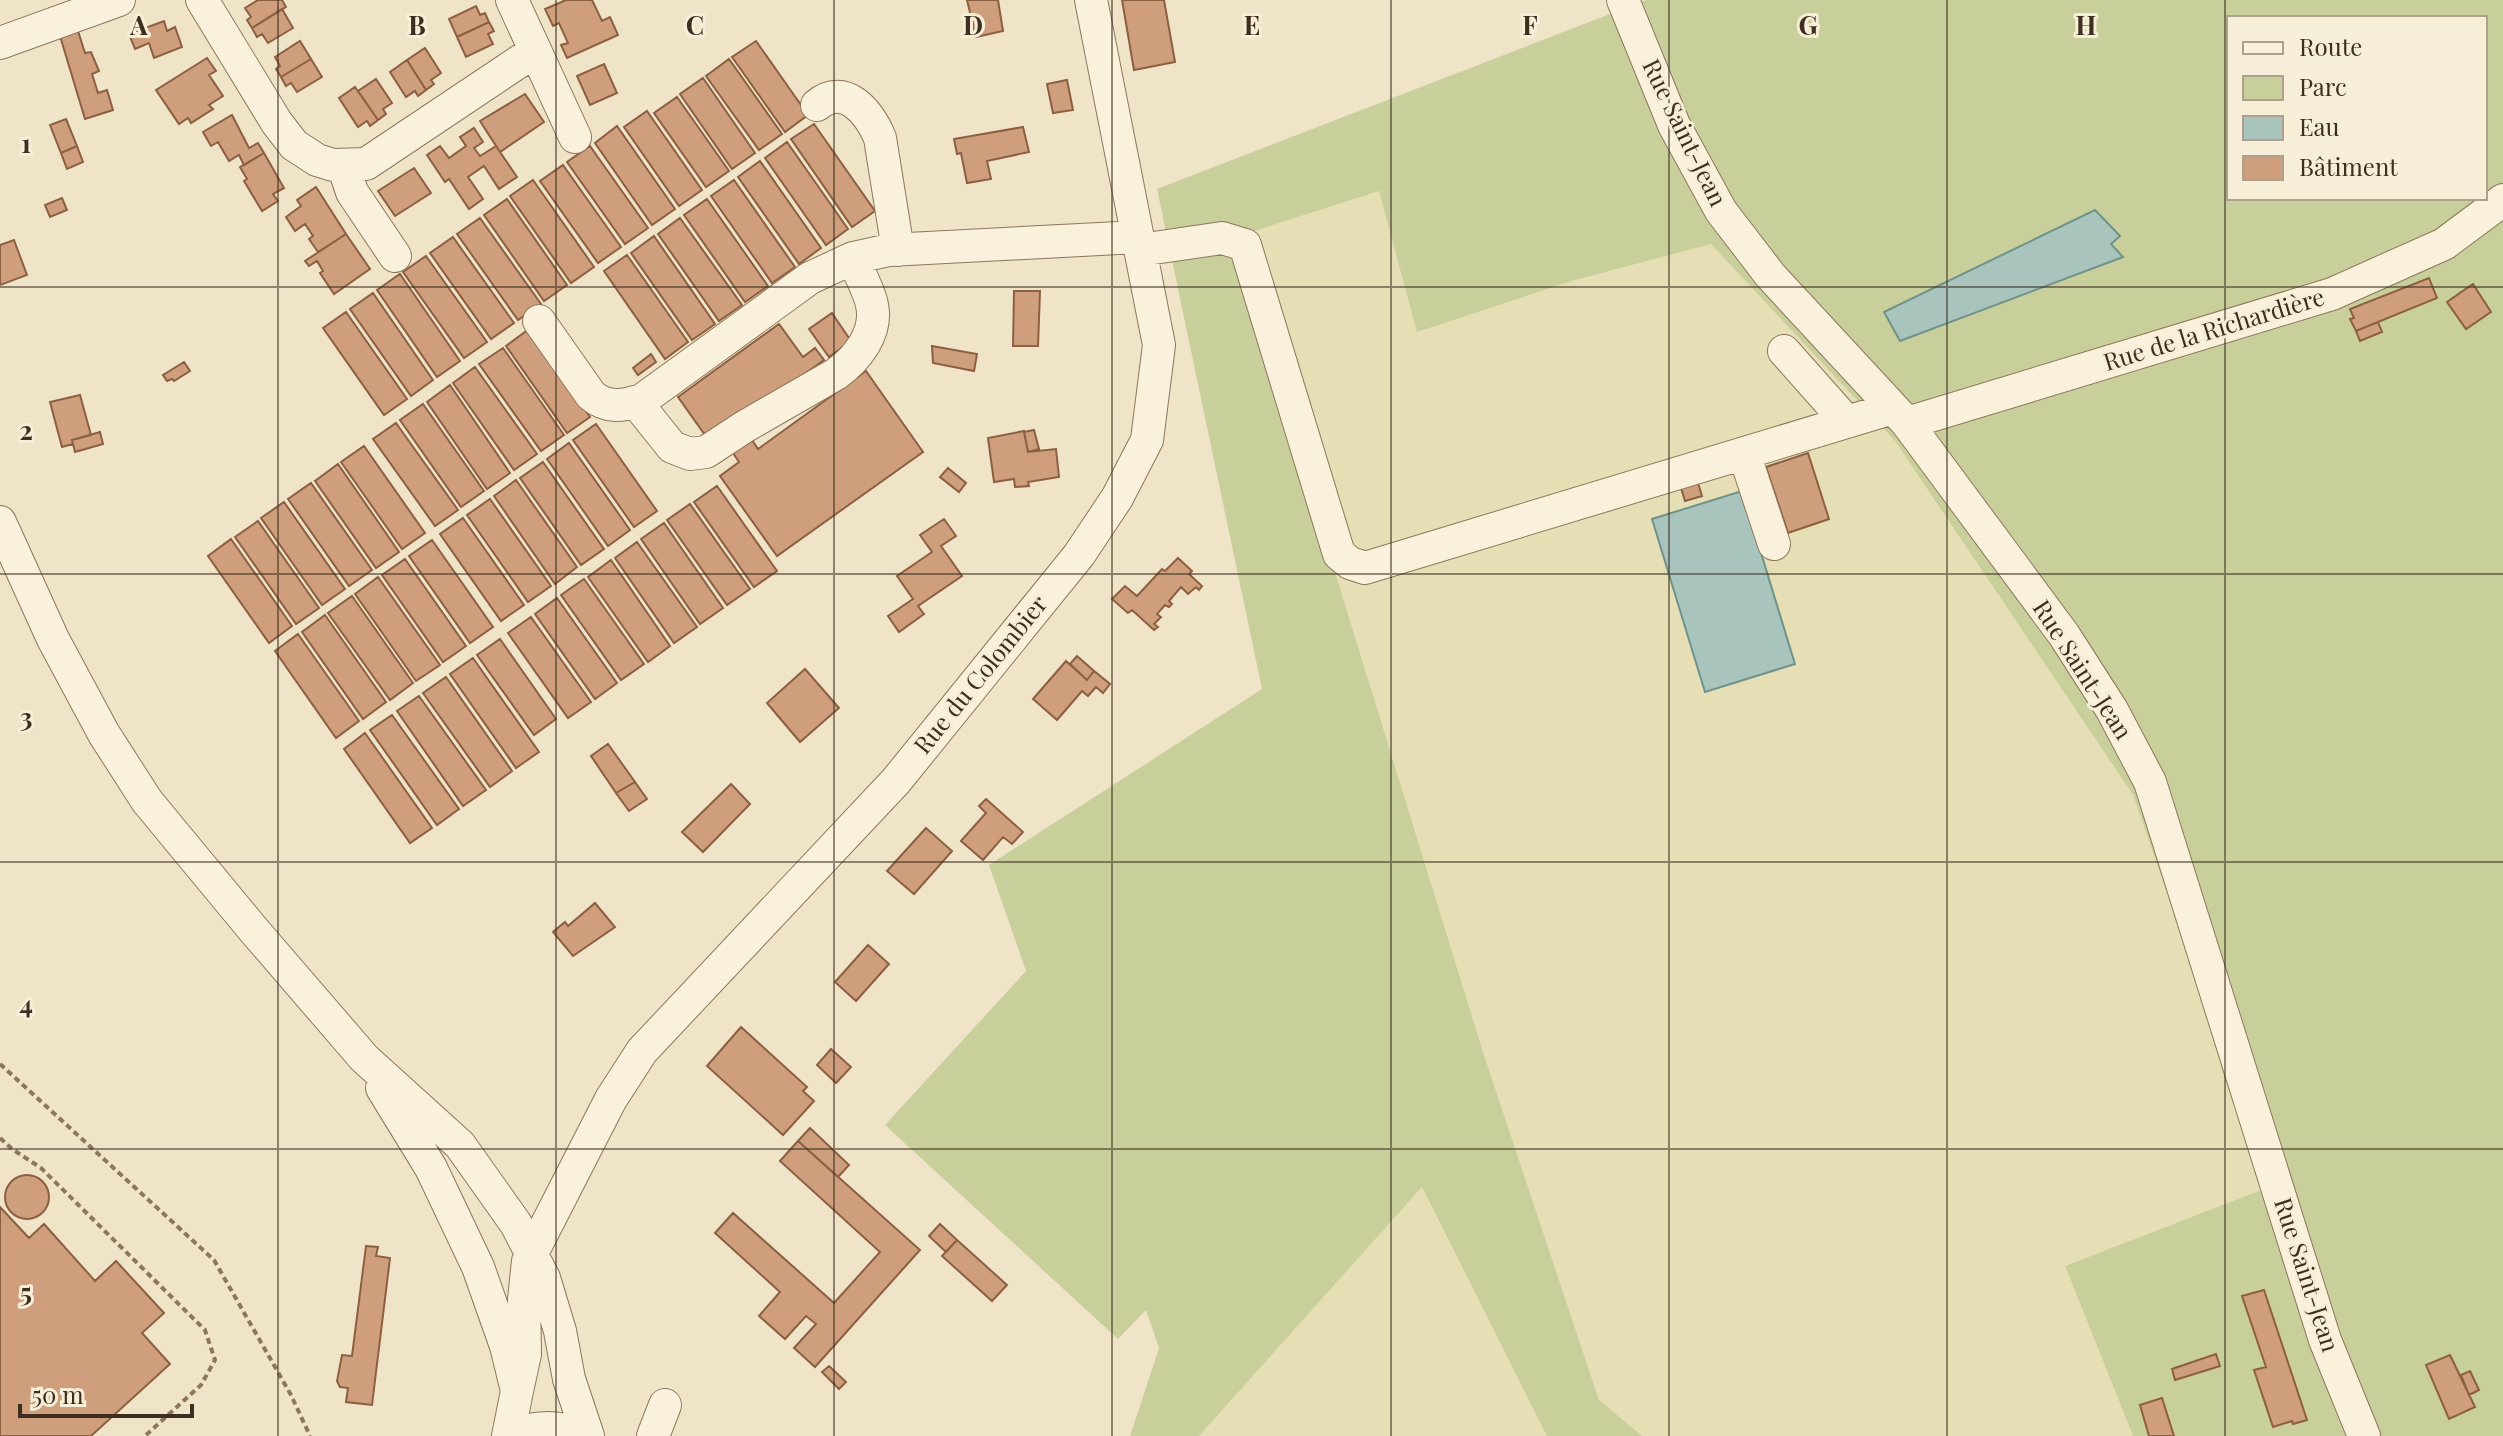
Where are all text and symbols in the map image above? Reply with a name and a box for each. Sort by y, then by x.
text: A [129,7,148,42]
text: B [408,7,426,42]
text: C [686,7,704,42]
text: D [963,7,983,42]
text: E [1244,7,1260,42]
text: F [1522,7,1538,42]
text: G [1798,7,1818,42]
text: H [2076,7,2096,42]
legend [2227,16,2487,200]
text: Route [2299,30,2362,62]
street label: Rue Saint-Jean [1636,53,1735,211]
text: Parc [2299,70,2347,102]
text: Eau [2299,110,2340,142]
text: 1 [21,125,31,160]
text: Bâtiment [2299,150,2398,182]
street label: Rue de la Richardière [2099,279,2328,377]
text: 2 [19,412,33,447]
street label: Rue du Colombier [906,588,1054,760]
street label: Rue Saint-Jean [2027,593,2141,745]
text: 3 [20,699,32,734]
text: 4 [19,986,33,1021]
street label: Rue Saint-Jean [2268,1193,2348,1355]
text: 5 [20,1274,32,1309]
scale bar [20,1368,192,1418]
text: 50 m [32,1378,84,1410]

